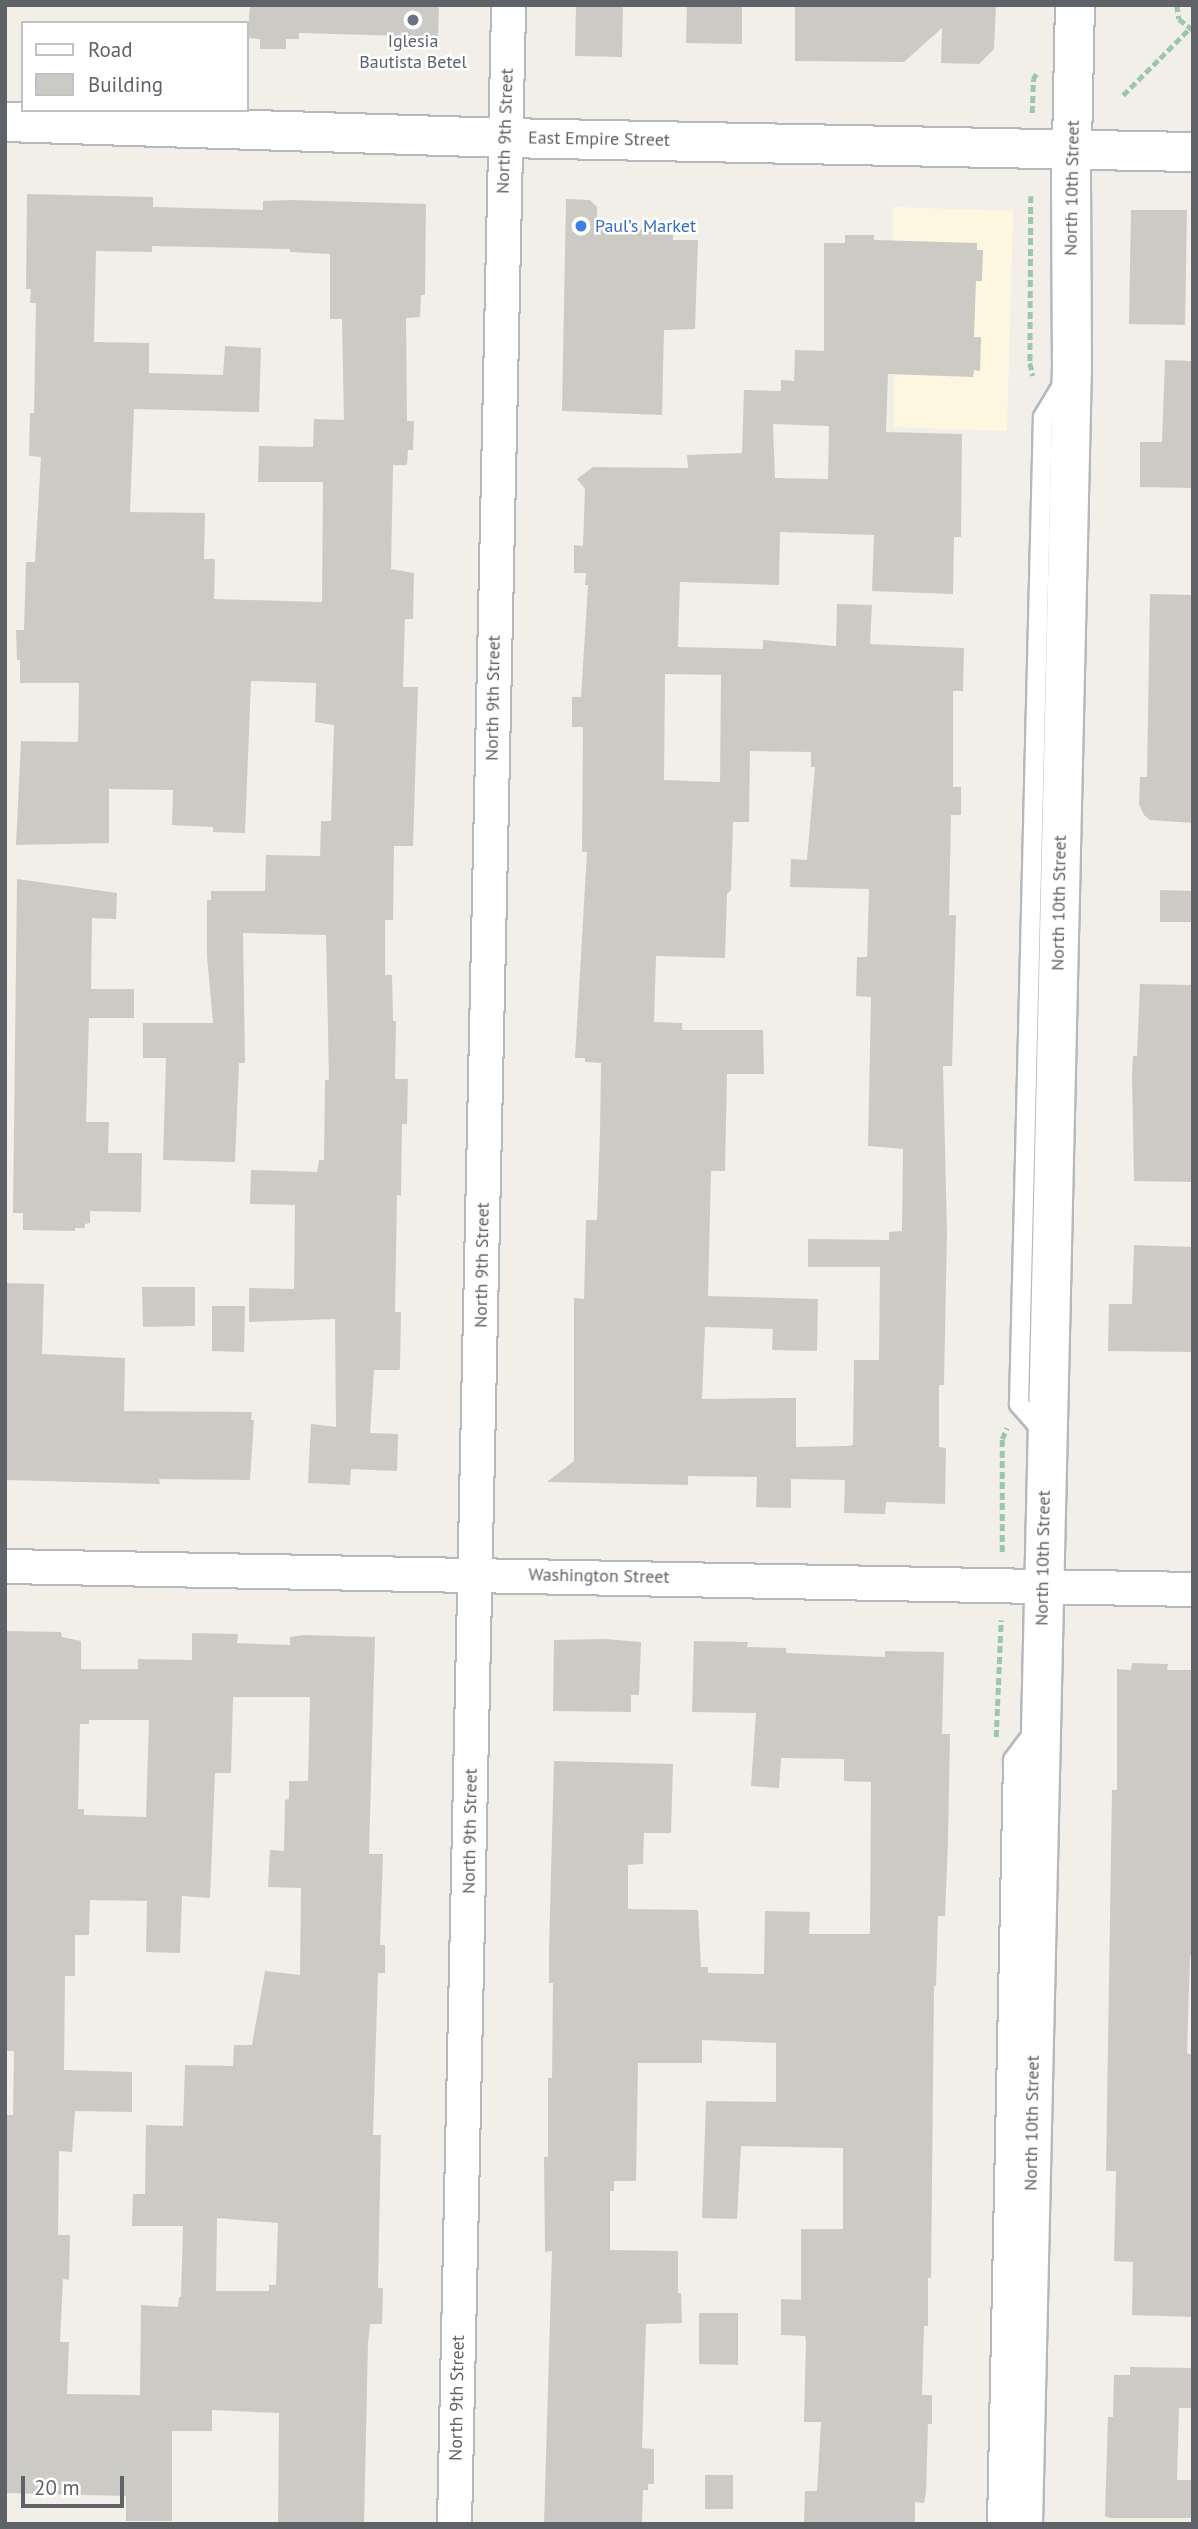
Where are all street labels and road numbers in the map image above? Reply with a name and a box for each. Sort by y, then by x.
street label: North 9th Street [492,68,518,194]
street label: North 10th Street [1060,120,1084,256]
street label: East Empire Street [528,127,670,151]
street label: North 9th Street [481,635,505,761]
street label: North 10th Street [1047,835,1071,971]
street label: North 9th Street [470,1202,494,1328]
street label: North 10th Street [1031,1490,1055,1626]
street label: Washington Street [528,1564,670,1588]
street label: North 9th Street [458,1768,482,1894]
street label: North 10th Street [1020,2055,1044,2191]
street label: North 9th Street [445,2335,469,2461]

